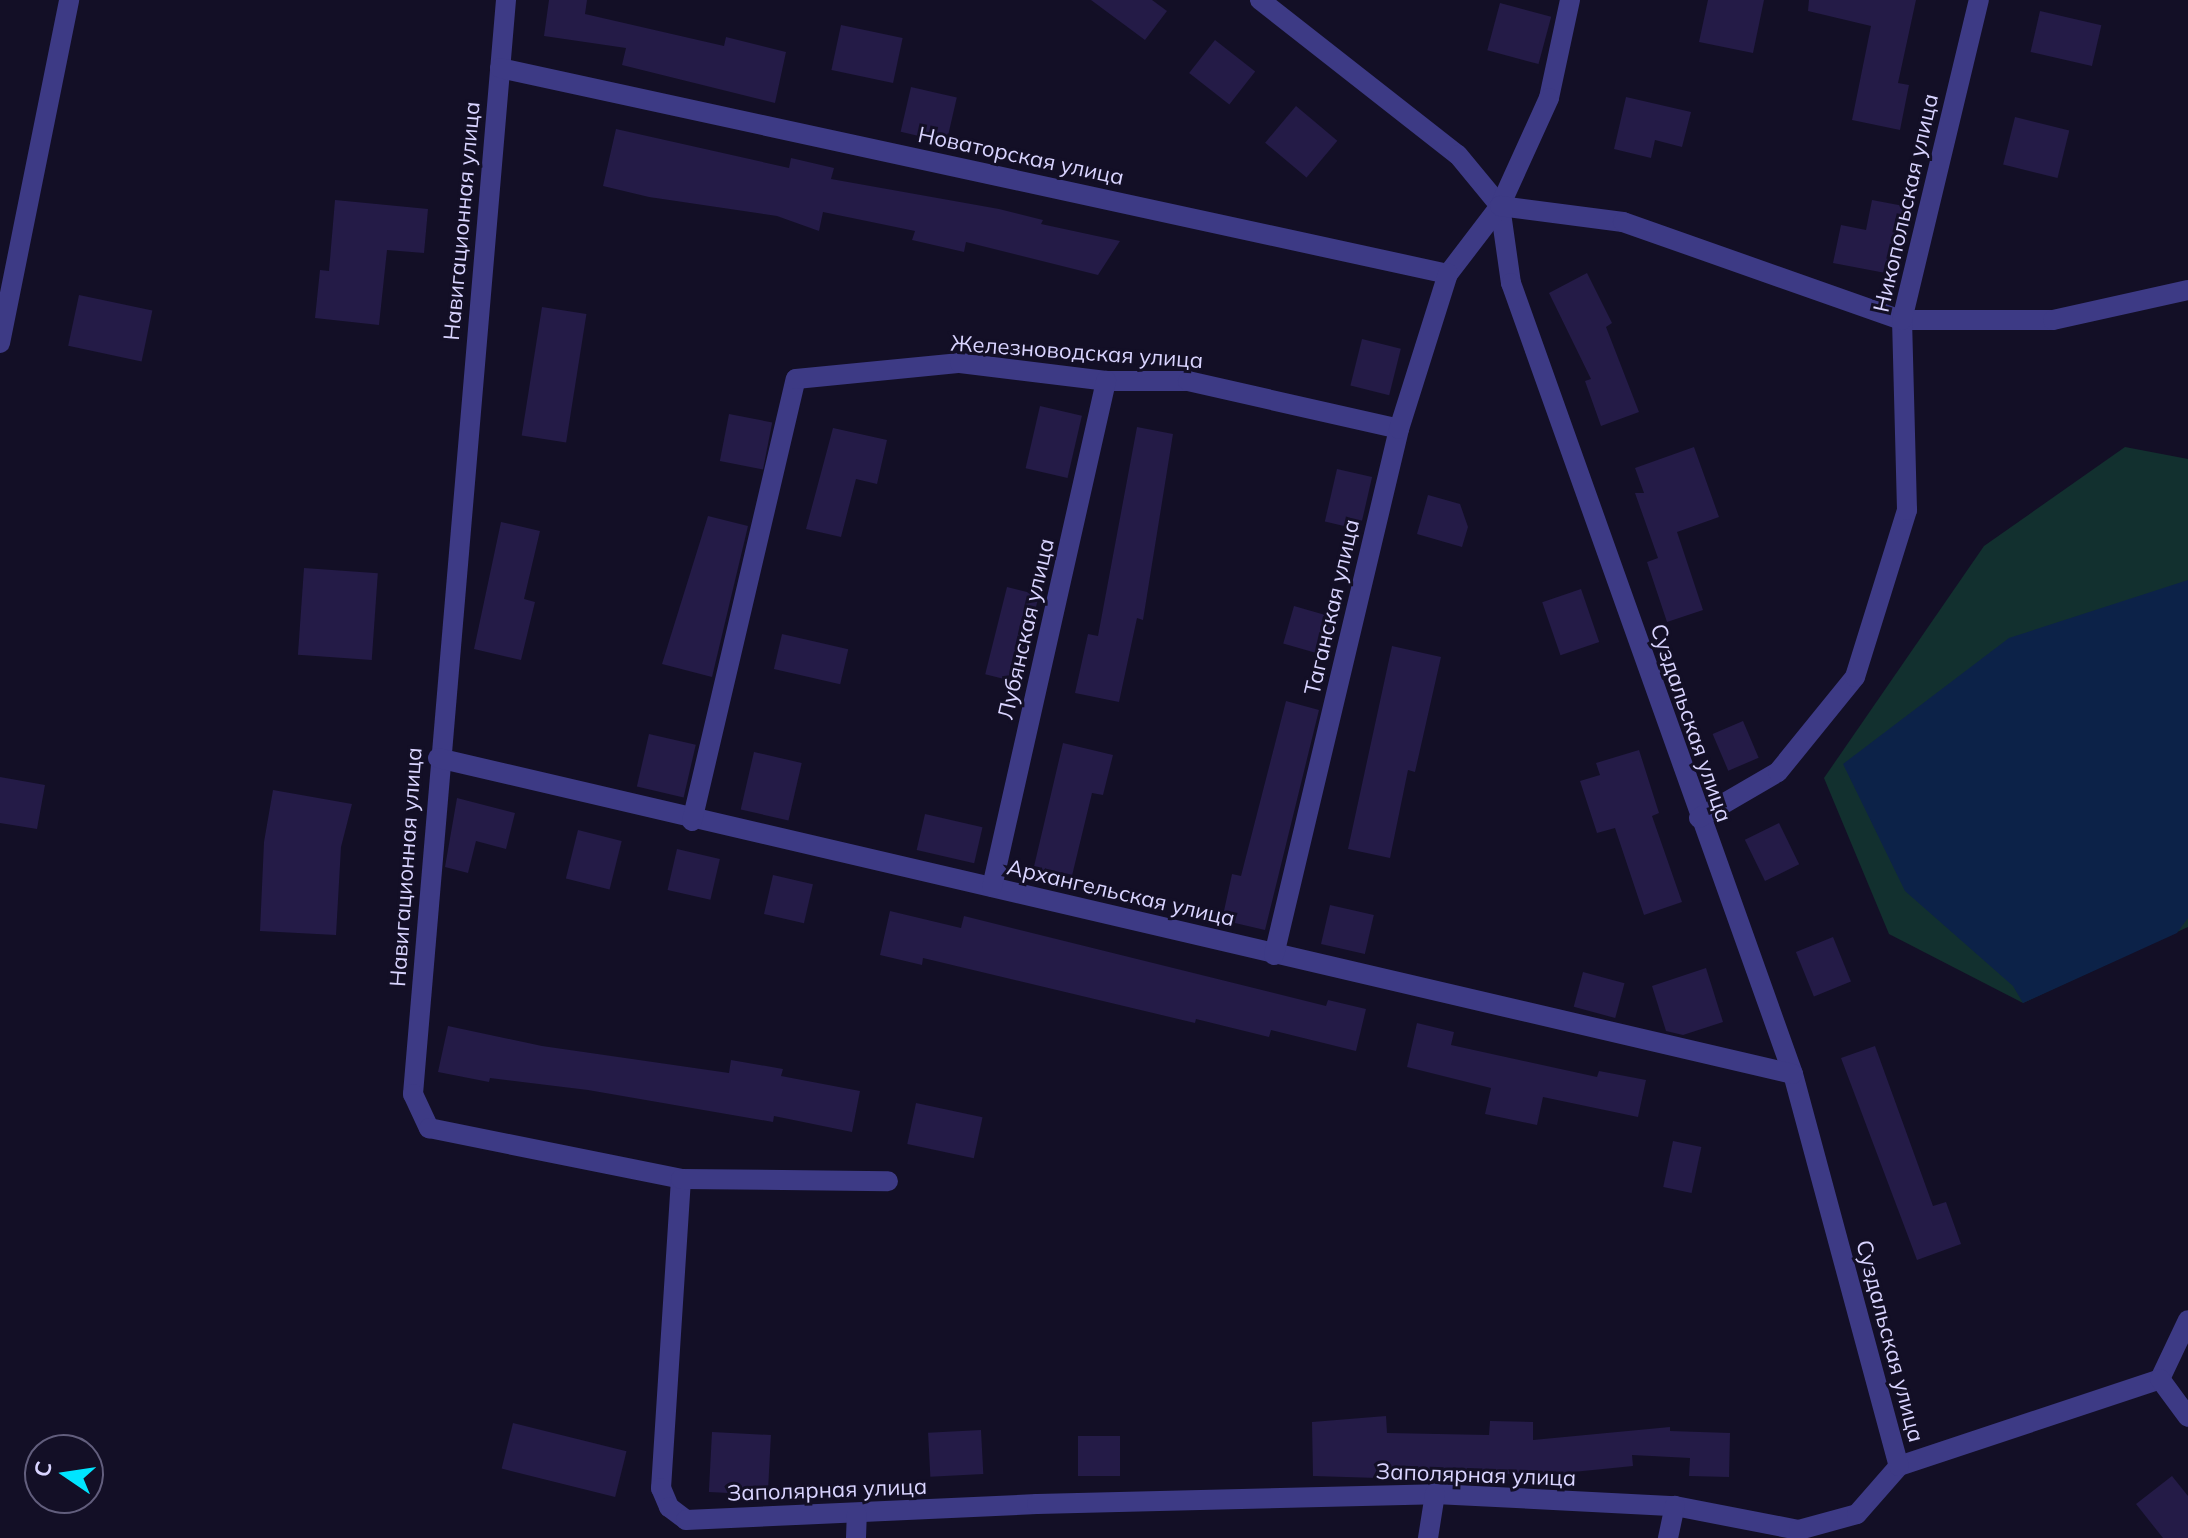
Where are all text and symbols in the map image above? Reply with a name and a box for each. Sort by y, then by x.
street label: Никопольская улица [1868,91,1944,315]
street label: Навигационная улица [438,100,486,342]
street label: Новаторская улица [916,121,1126,191]
street label: Железноводская улица [950,330,1204,374]
street label: Таганская улица [1299,516,1365,698]
street label: Лубянская улица [992,536,1060,722]
street label: Суздальская улица [1645,620,1737,826]
street label: Навигационная улица [384,746,428,988]
street label: Архангельская улица [1004,854,1238,932]
street label: Суздальская улица [1850,1237,1930,1445]
north arrow [24,1434,104,1514]
street label: Заполярная улица [1375,1458,1577,1492]
text: С [27,1459,58,1480]
street label: Заполярная улица [726,1473,928,1507]

